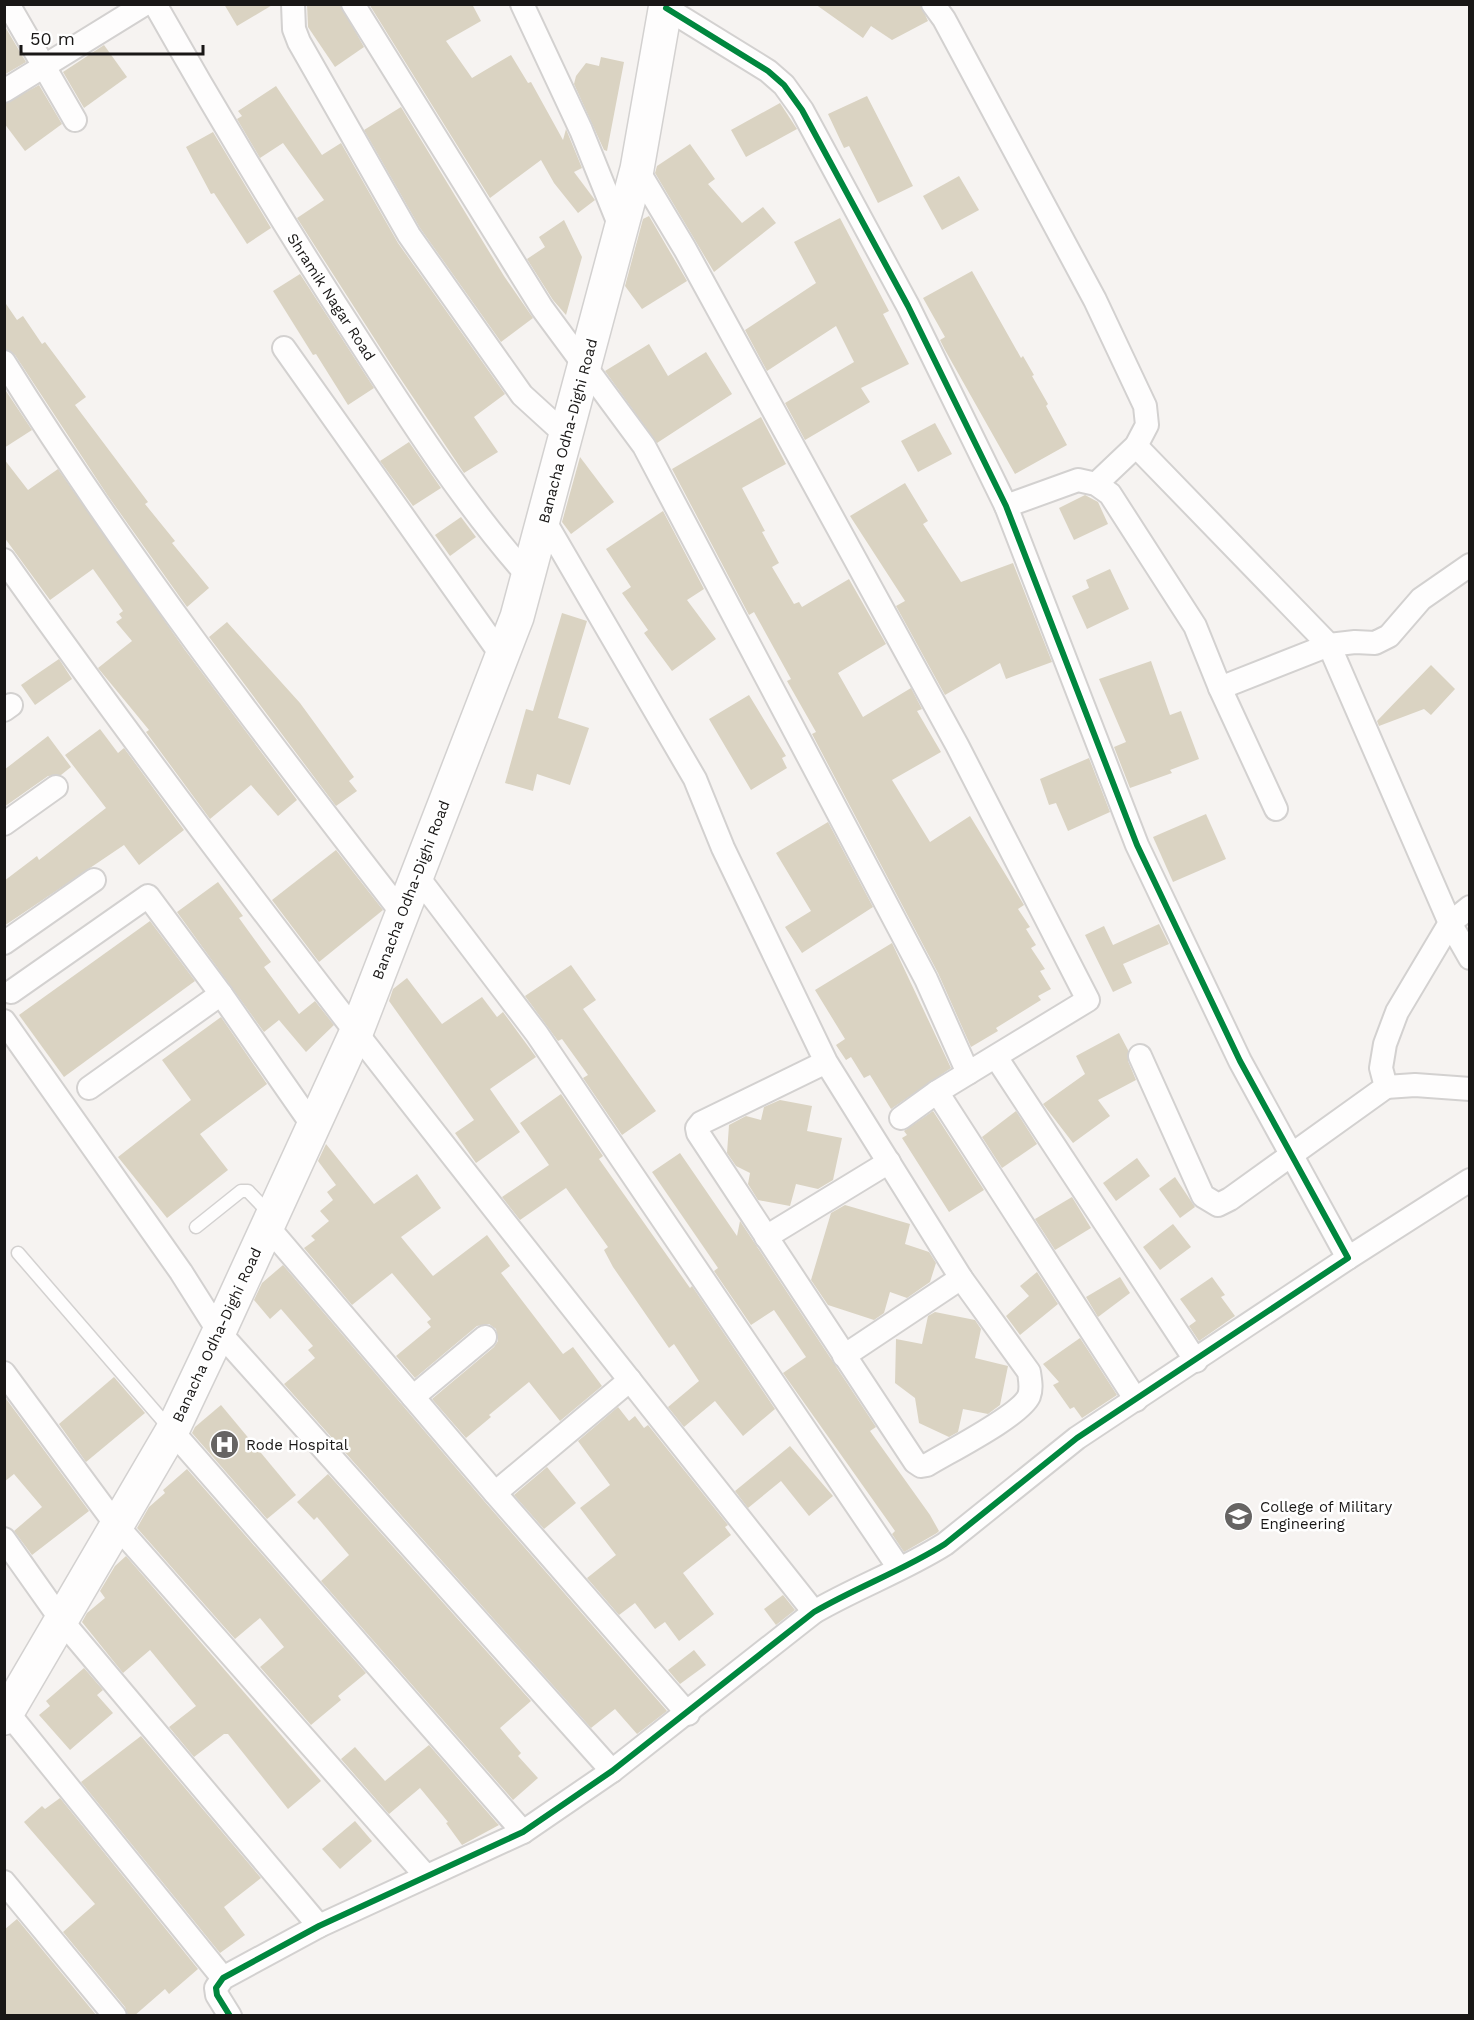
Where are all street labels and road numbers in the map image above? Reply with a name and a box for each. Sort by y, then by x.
street label: Shramik Nagar Road [283,230,379,364]
street label: Banacha Odha-Dighi Road [535,337,601,525]
street label: Banacha Odha-Dighi Road [368,798,454,982]
street label: Banacha Odha-Dighi Road [169,1245,265,1425]

